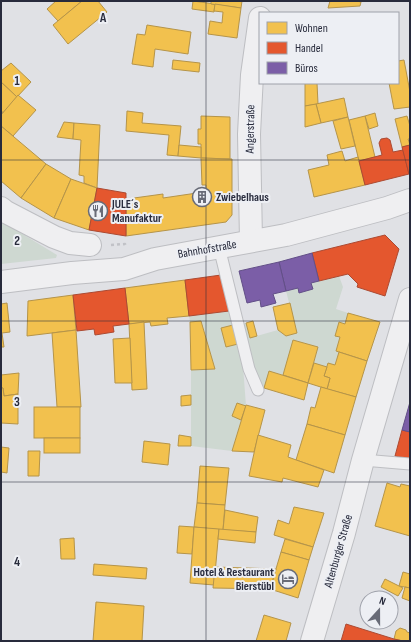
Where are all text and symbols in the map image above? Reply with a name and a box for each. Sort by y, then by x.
text: A [99,10,107,26]
legend [259,12,399,84]
text: Wohnen [295,21,328,36]
text: Handel [295,41,323,56]
text: Büros [295,61,318,76]
text: 1 [14,73,20,89]
street label: Angerstraße [243,104,258,155]
building icon: Zwiebelhaus [191,186,213,208]
place label: Zwiebelhaus [216,190,269,205]
place label: JULE´s Manufaktur [111,197,162,226]
restaurant icon: JULE´s Manufaktur [87,200,109,222]
text: 2 [14,233,20,249]
street label: Bahnhofstraße [176,237,238,262]
text: 3 [14,394,20,410]
street label: Altenburger Straße [321,513,356,591]
text: 4 [14,554,20,570]
place label: Hotel & Restaurant Bierstübl [193,565,274,594]
hotel icon: Hotel & Restaurant Bierstübl [277,568,299,590]
north arrow [359,590,399,630]
text: N [377,594,388,608]

